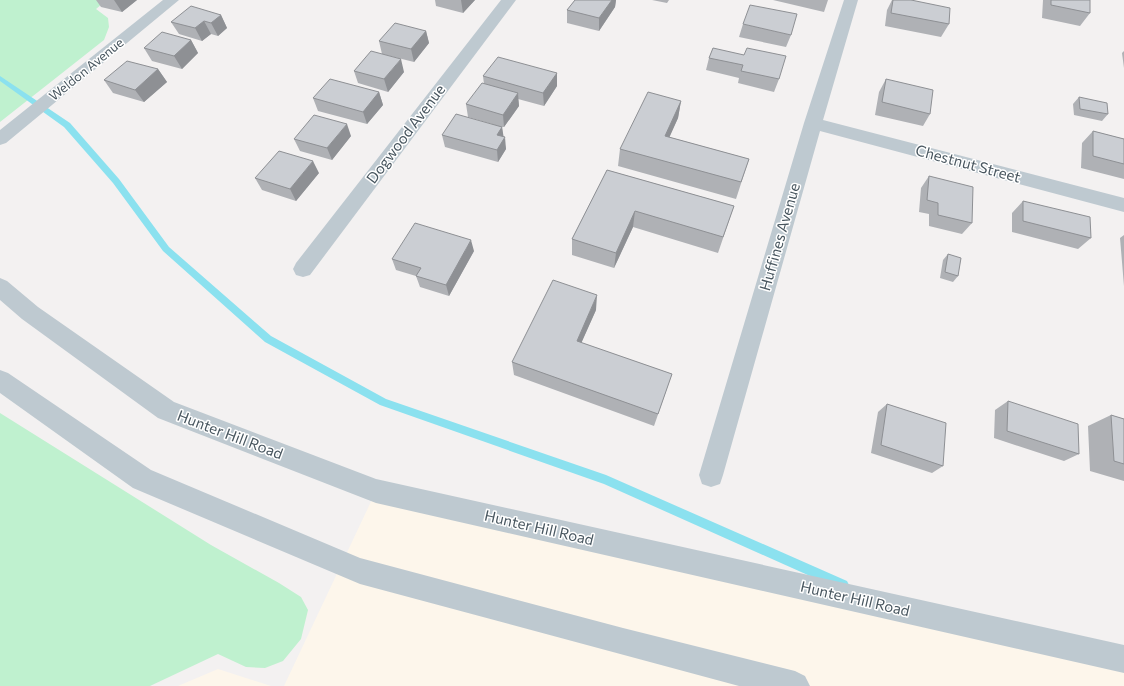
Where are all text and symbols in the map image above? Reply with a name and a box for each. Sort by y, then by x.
street label: Weldon Avenue [46,34,127,104]
street label: Dogwood Avenue [362,80,448,186]
street label: Chestnut Street [914,140,1023,186]
street label: Huffines Avenue [755,181,803,293]
street label: Hunter Hill Road [175,406,286,462]
street label: Hunter Hill Road [483,506,596,548]
street label: Hunter Hill Road [799,577,912,619]

